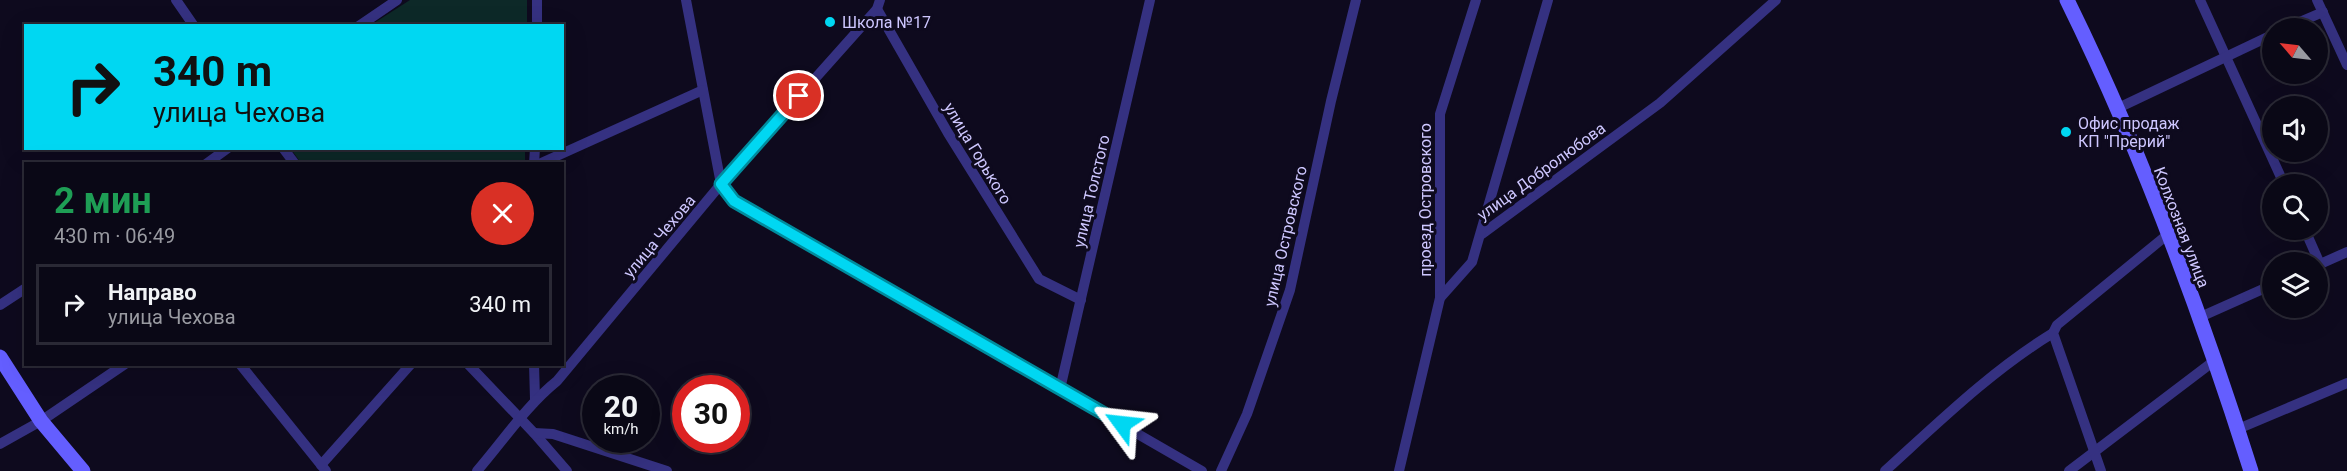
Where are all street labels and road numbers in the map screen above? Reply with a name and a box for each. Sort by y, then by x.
street label: улица Горького [940,99,1015,208]
street label: улица Добролюбова [1473,118,1609,224]
street label: проезд Островского [1416,123,1435,277]
street label: улица Толстого [1069,133,1114,249]
street label: улица Островского [1260,164,1311,308]
street label: Колхозная улица [2150,164,2213,290]
street label: улица Чехова [619,191,699,282]

